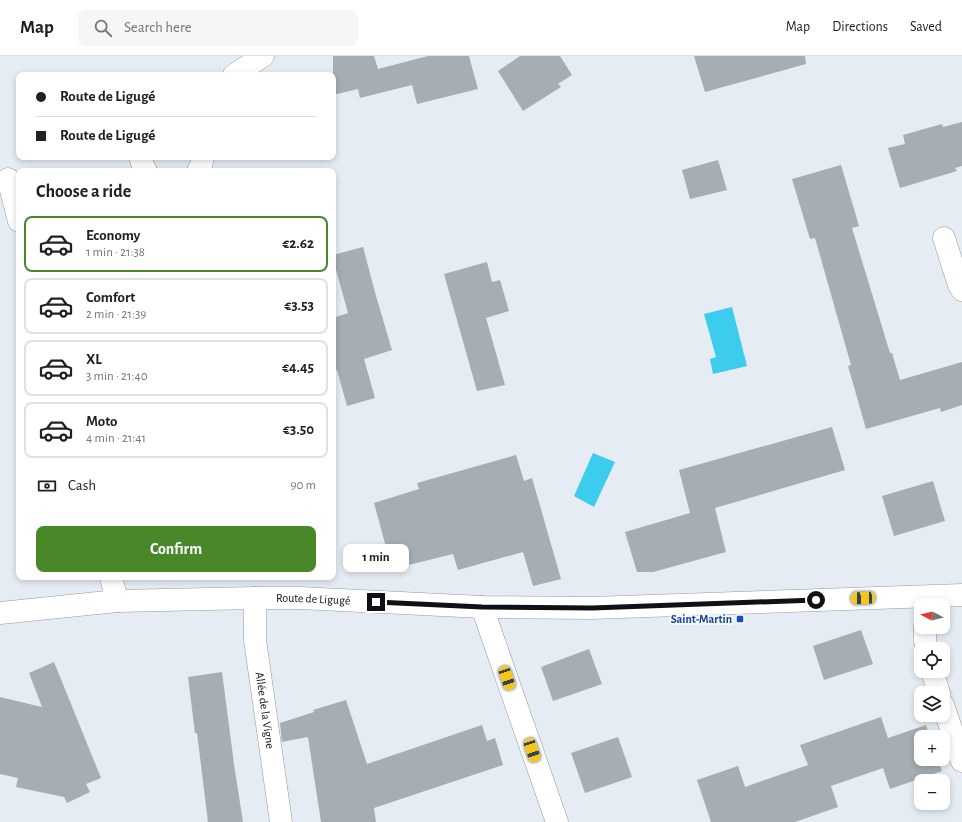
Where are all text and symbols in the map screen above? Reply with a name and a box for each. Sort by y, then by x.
search box [78,10,358,46]
icon: search [92,17,114,39]
text: Map [20,18,54,37]
text: Search here [124,20,192,35]
text: Map [786,20,810,34]
text: Directions [832,20,888,34]
text: Saved [910,20,942,34]
text: Route de Ligugé [60,89,155,104]
text: Route de Ligugé [60,128,155,143]
text: Choose a ride [36,183,131,201]
icon: car [38,226,74,262]
text: Economy [86,228,140,243]
text: €2.62 [282,236,314,251]
text: 1 min · 21:38 [86,246,145,259]
icon: car [38,288,74,324]
text: Comfort [86,290,135,305]
text: €3.53 [284,298,314,313]
text: 2 min · 21:39 [86,308,146,321]
icon: car [38,350,74,386]
text: XL [86,352,102,367]
text: €4.45 [282,360,314,375]
text: 3 min · 21:40 [86,370,148,383]
icon: car [38,412,74,448]
text: Moto [86,414,118,429]
text: €3.50 [283,422,314,437]
text: 4 min · 21:41 [86,432,146,445]
icon: cash [36,475,58,497]
text: Cash [68,478,96,493]
text: 90 m [290,479,316,492]
button: Confirm [36,526,316,572]
callout: 1 min [343,544,409,572]
text: 1 min [362,551,390,564]
route start [807,591,825,609]
street label: Route de Ligugé [276,592,351,606]
car [851,592,875,604]
route end [367,593,385,611]
north arrow [914,598,950,634]
map controls [914,598,950,810]
place label: Saint-Martin [671,613,732,625]
marker: Saint-Martin [735,614,745,624]
button: locate [914,642,950,678]
car [497,665,517,691]
street label: Allée de la Vigne [254,671,276,749]
button: layers [914,686,950,722]
button: + [914,730,950,766]
car [522,737,542,763]
button: − [914,774,950,810]

